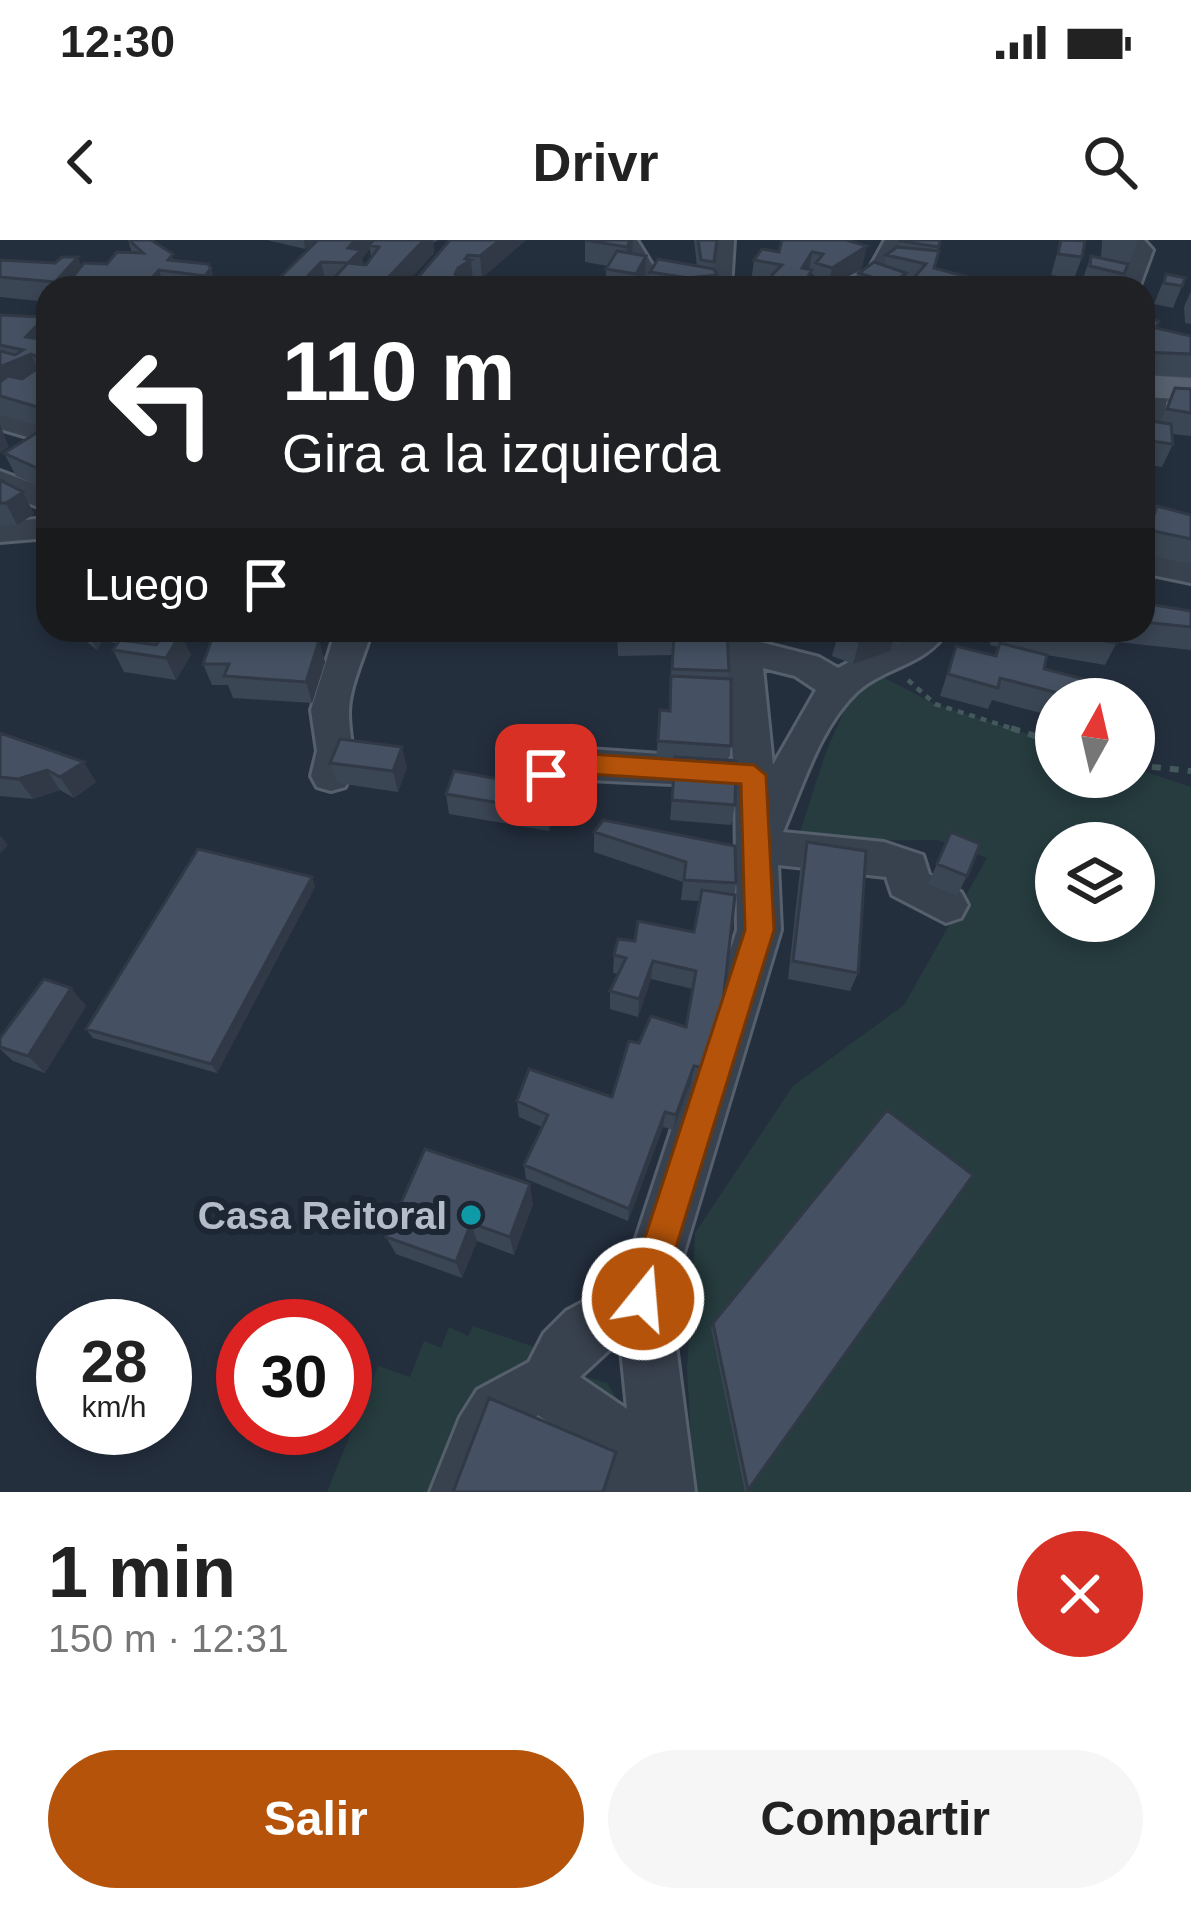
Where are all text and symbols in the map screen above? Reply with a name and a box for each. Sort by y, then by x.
text: 12:30 [60,16,175,67]
icon: back [48,129,114,195]
icon: search [1077,129,1143,195]
text: Drivr [532,132,659,192]
icon: left [84,324,240,480]
text: 110 m [282,324,516,418]
text: Gira a la izquierda [282,423,720,483]
icon: arrive [233,552,299,618]
text: Luego [84,559,209,610]
north arrow [1035,678,1155,798]
map controls [1035,678,1155,942]
pin [495,724,597,826]
icon: arrive [513,742,579,808]
button: layers [1035,822,1155,942]
place label: Casa Reitoral [198,1194,447,1237]
marker: Casa Reitoral [458,1202,484,1228]
position arrow [580,1236,706,1362]
speed limit sign: 30 [216,1299,372,1455]
text: 28 [81,1328,147,1395]
text: km/h [81,1390,147,1423]
button: close [1017,1531,1143,1657]
text: 1 min [48,1532,236,1612]
text: 150 m · 12:31 [48,1617,289,1660]
button: Salir [48,1750,584,1888]
button: Compartir [608,1750,1143,1888]

